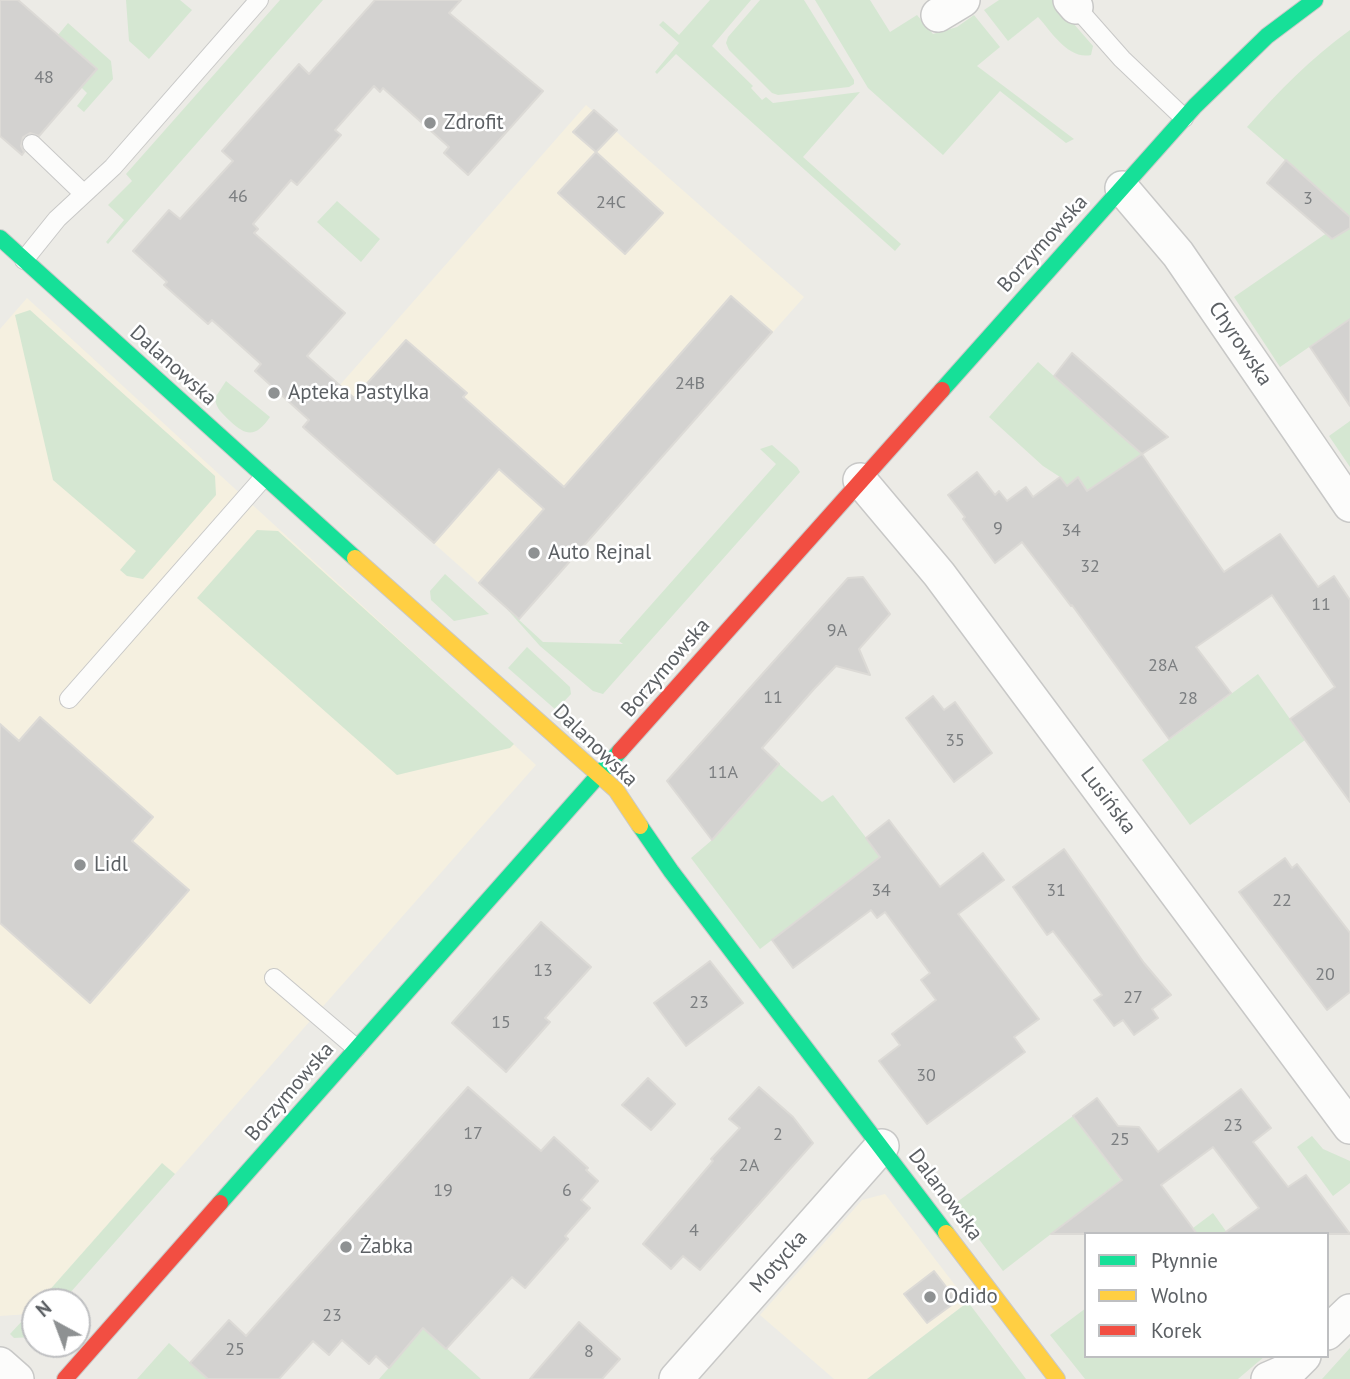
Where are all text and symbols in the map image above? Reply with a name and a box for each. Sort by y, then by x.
house number: 48 [34,67,54,89]
place label: Zdrofit [444,110,504,136]
marker: Zdrofit [422,115,438,131]
house number: 46 [228,186,248,208]
house number: 3 [1303,188,1313,210]
street label: Borzymowska [993,190,1093,298]
house number: 24C [596,192,626,214]
street label: Chyrowska [1203,297,1277,391]
street label: Dalanowska [124,321,222,411]
house number: 24B [675,373,705,395]
place label: Apteka Pastylka [288,380,429,406]
marker: Apteka Pastylka [266,385,282,401]
house number: 9 [993,518,1003,540]
house number: 34 [1061,520,1081,542]
place label: Auto Rejnal [548,540,651,566]
marker: Auto Rejnal [526,545,542,561]
house number: 32 [1080,556,1100,578]
house number: 11 [1311,594,1331,616]
street label: Borzymowska [616,614,716,722]
house number: 9A [827,620,847,642]
house number: 28A [1148,655,1178,677]
house number: 11 [763,687,783,709]
house number: 28 [1178,688,1198,710]
street label: Dalanowska [547,699,643,793]
house number: 35 [945,730,965,752]
house number: 11A [708,762,738,784]
street label: Lusińska [1075,763,1141,839]
place label: Lidl [94,852,128,878]
marker: Lidl [72,857,88,873]
house number: 34 [871,880,891,902]
house number: 31 [1046,880,1066,902]
house number: 22 [1272,890,1292,912]
house number: 13 [533,960,553,982]
house number: 20 [1315,964,1335,986]
house number: 27 [1123,987,1143,1009]
house number: 23 [689,992,709,1014]
house number: 15 [491,1012,511,1034]
street label: Borzymowska [240,1038,340,1146]
house number: 30 [916,1065,936,1087]
house number: 23 [1223,1115,1243,1137]
house number: 17 [463,1123,483,1145]
house number: 2 [773,1124,783,1146]
house number: 25 [1110,1129,1130,1151]
street label: Dalanowska [902,1144,988,1246]
house number: 2A [739,1155,759,1177]
house number: 19 [433,1180,453,1202]
house number: 6 [562,1180,572,1202]
house number: 4 [689,1220,699,1242]
street label: Motycka [745,1226,813,1298]
legend [1084,1232,1329,1358]
place label: Żabka [360,1234,413,1260]
marker: Żabka [338,1239,354,1255]
text: Płynnie [1151,1247,1218,1274]
text: Wolno [1151,1282,1208,1309]
place label: Odido [944,1284,998,1310]
north arrow [21,1288,91,1358]
marker: Odido [922,1289,938,1305]
text: N [31,1296,56,1322]
house number: 23 [322,1305,342,1327]
text: Korek [1151,1317,1202,1344]
house number: 25 [225,1339,245,1361]
house number: 8 [584,1341,594,1363]

